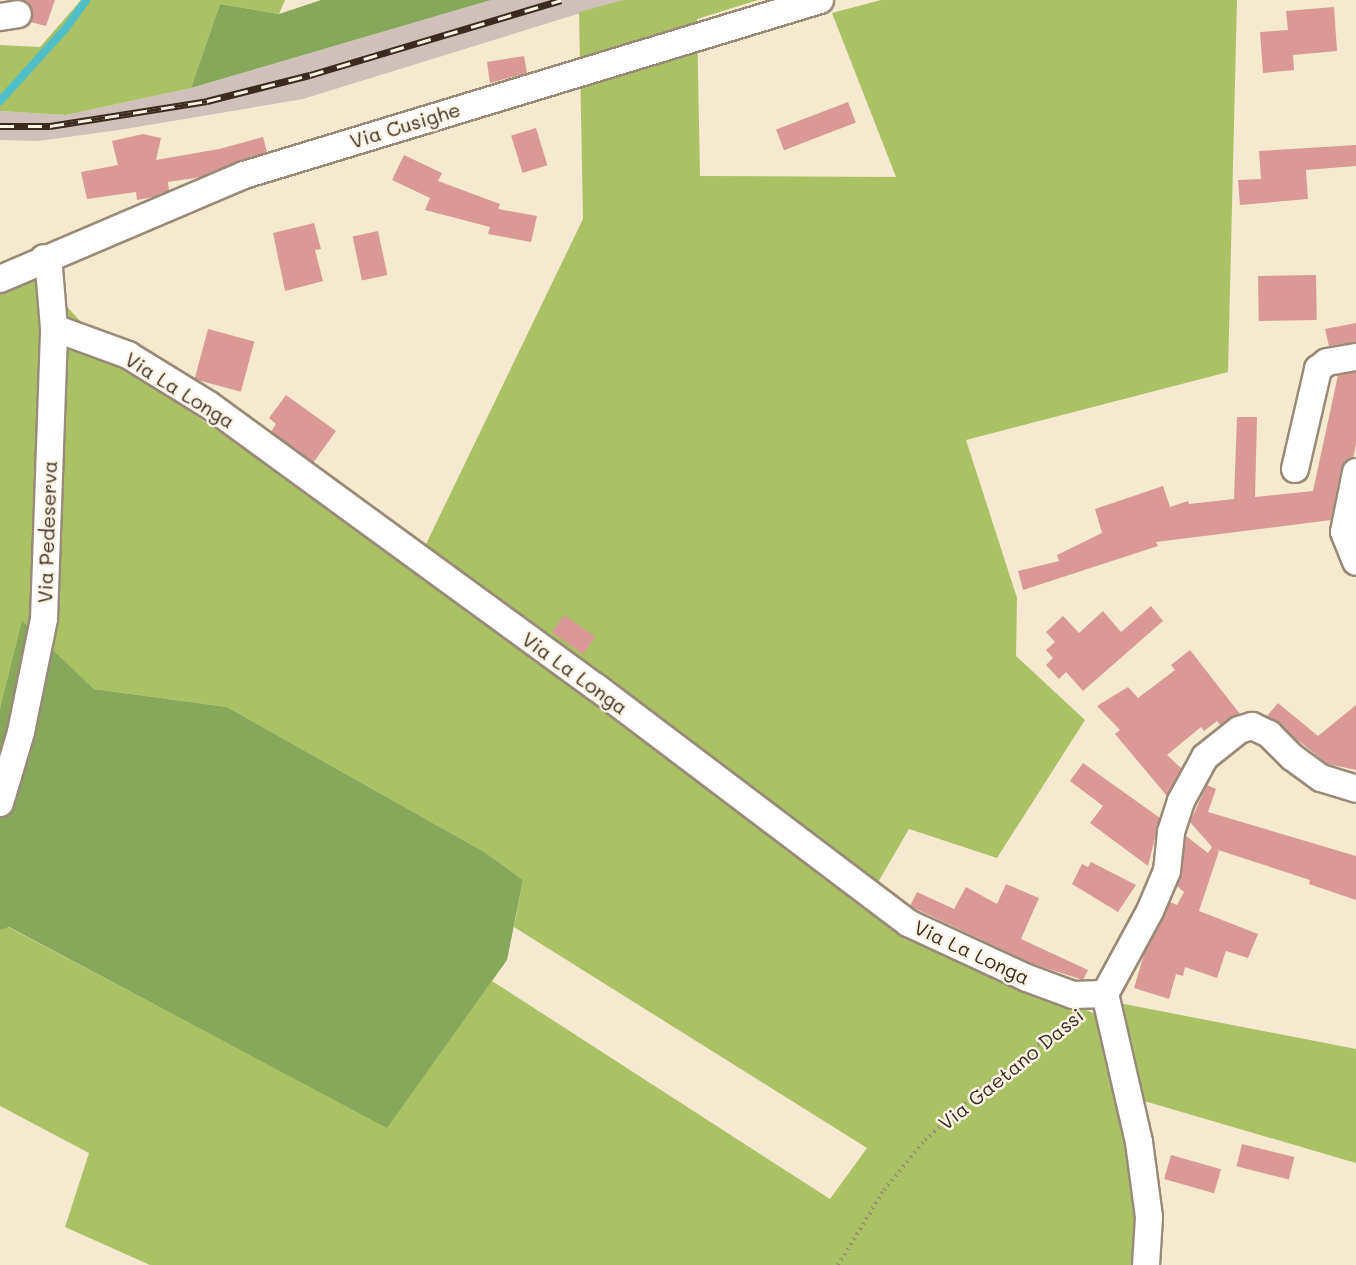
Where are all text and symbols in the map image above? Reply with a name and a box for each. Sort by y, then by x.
street label: Via Cusighe [347,97,463,153]
street label: Via La Longa [121,347,239,433]
street label: Via Pedeserva [33,460,61,604]
street label: Via La Longa [517,627,633,719]
street label: Via La Longa [910,915,1034,989]
street label: Via Gaetano Dassi [934,1003,1088,1135]

